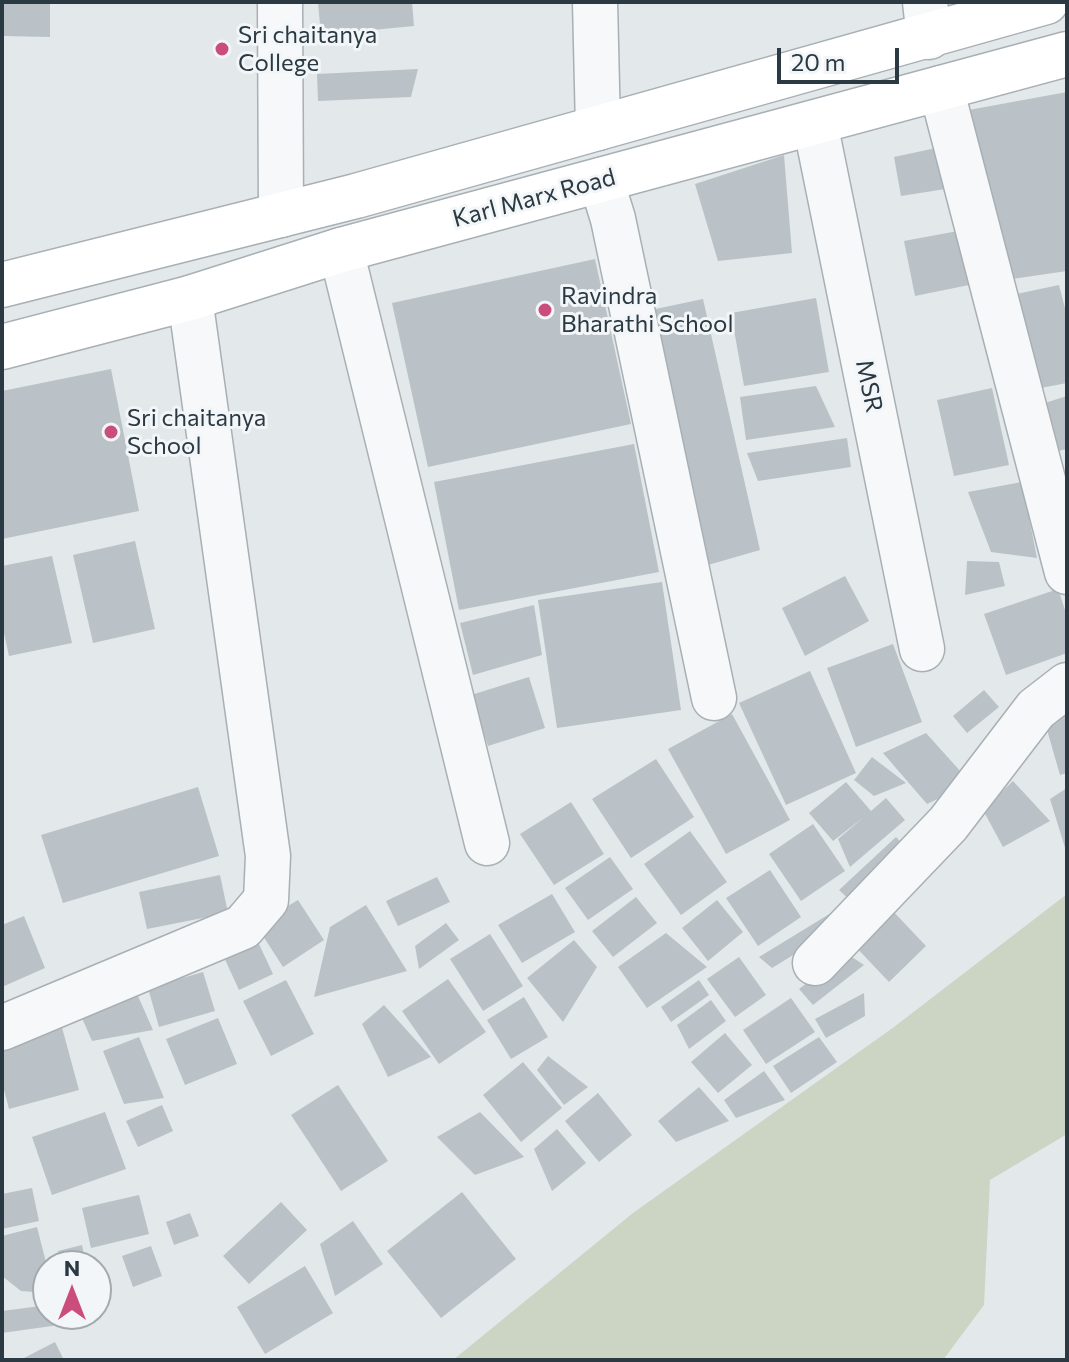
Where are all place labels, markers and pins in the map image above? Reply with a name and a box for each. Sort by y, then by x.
place label: Sri chaitanya College [238,21,377,77]
marker: Sri chaitanya College [213,40,231,58]
place label: Ravindra Bharathi School [561,282,734,338]
marker: Ravindra Bharathi School [536,301,554,319]
place label: Sri chaitanya School [127,404,266,460]
marker: Sri chaitanya School [102,423,120,441]

